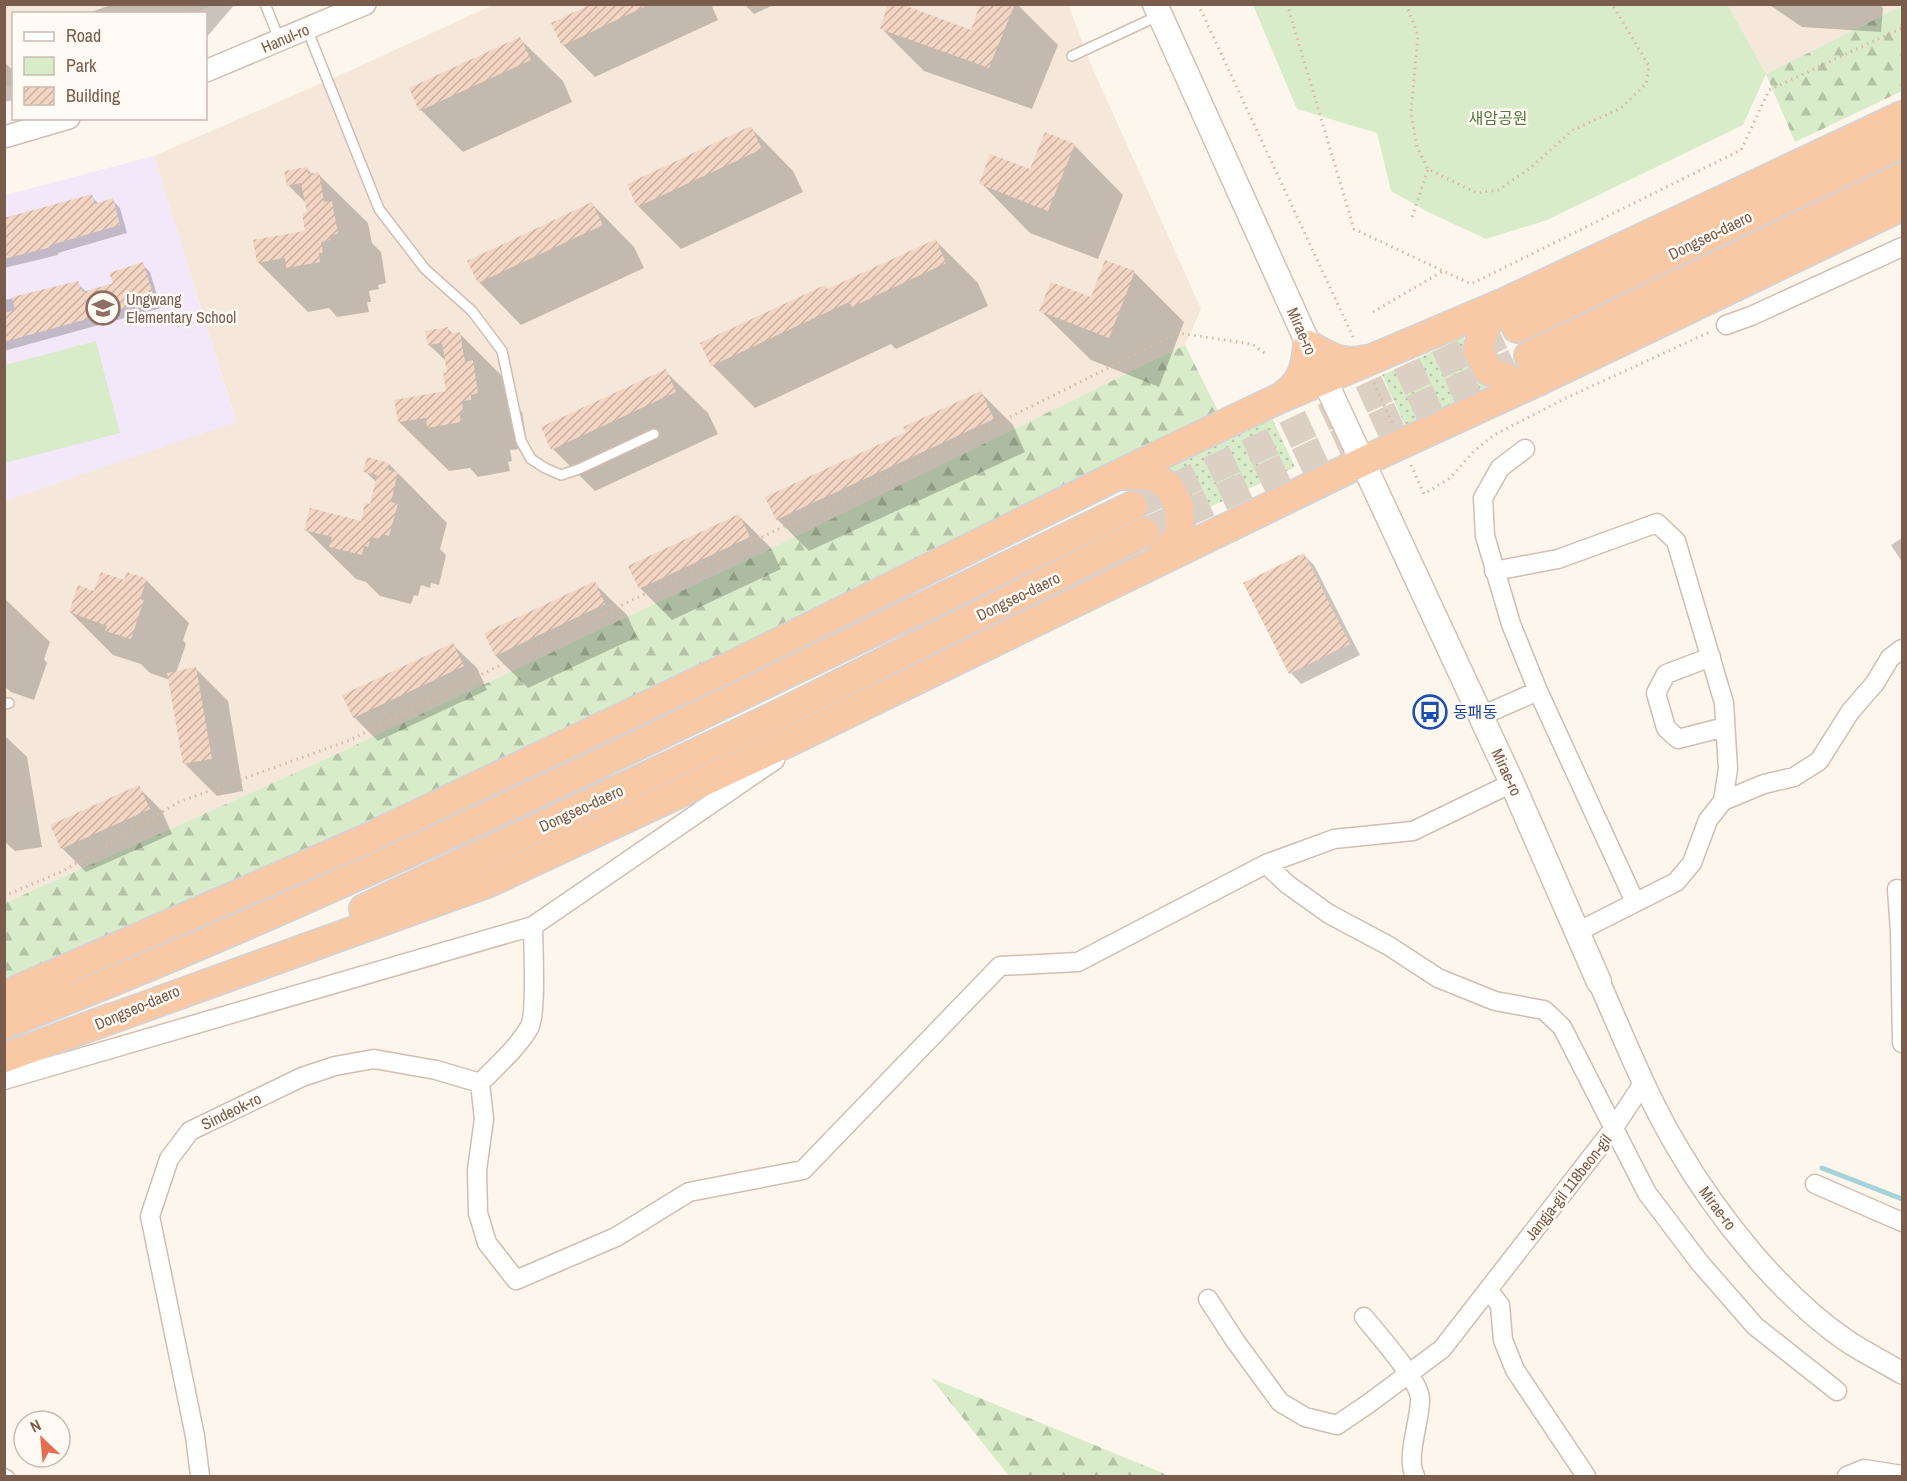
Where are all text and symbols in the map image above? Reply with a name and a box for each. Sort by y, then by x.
legend [12,12,207,120]
street label: Hanul-ro [258,18,312,58]
text: Road [66,23,101,48]
text: Park [66,53,97,78]
text: Building [66,83,121,108]
park label: 새암공원 [1469,107,1527,129]
street label: Dongseo-daero [1665,205,1755,265]
place label: Ungwang Elementary School [126,288,236,328]
school or university icon: Ungwang Elementary School [85,290,121,326]
street label: Mirae-ro [1282,304,1322,358]
street label: Dongseo-daero [973,566,1063,626]
bus stop icon: 동패동 [1412,694,1448,730]
place label: 동패동 [1453,701,1497,723]
street label: Mirae-ro [1487,745,1527,799]
street label: Dongseo-daero [535,779,627,837]
street label: Dongseo-daero [91,979,183,1035]
street label: Sindeok-ro [197,1087,265,1135]
street label: Jangja-gil 118beon-gil [1520,1129,1616,1245]
street label: Mirae-ro [1694,1182,1742,1234]
north arrow [12,1409,72,1469]
text: N [26,1414,45,1437]

